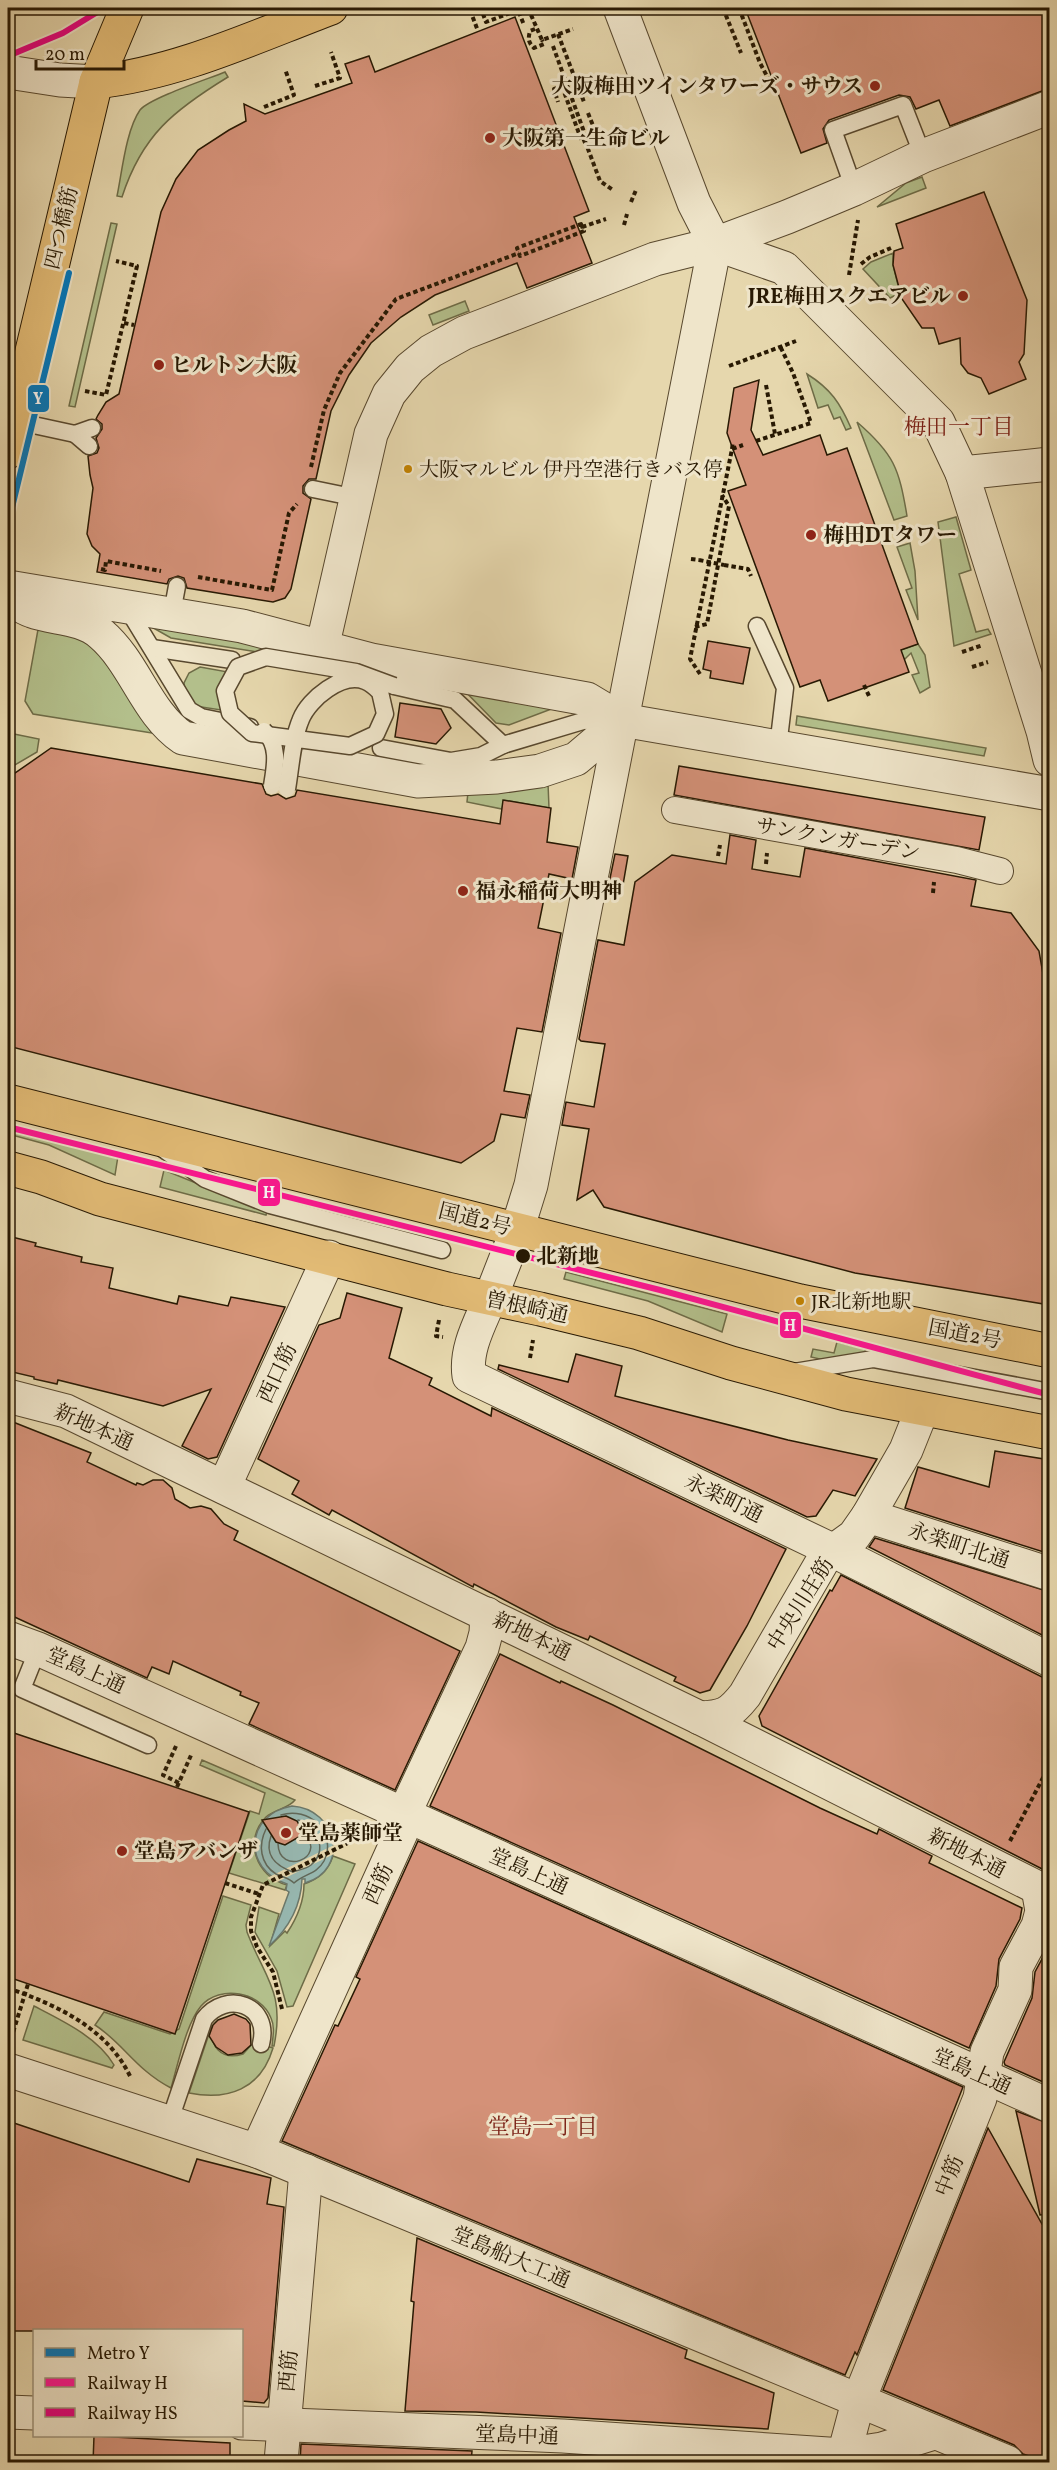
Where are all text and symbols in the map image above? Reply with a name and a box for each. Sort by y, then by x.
scale bar [36,33,124,71]
text: 20 m [45,43,85,68]
place label: 大阪梅田ツインタワーズ・サウス [552,73,863,102]
marker: 大阪梅田ツインタワーズ・サウス [868,79,882,93]
place label: 大阪第一生命ビル [502,125,670,154]
marker: 大阪第一生命ビル [483,131,497,145]
street label: 四つ橋筋 [39,184,86,273]
place label: JRE梅田スクエアビル [747,283,951,312]
marker: JRE梅田スクエアビル [956,289,970,303]
place label: ヒルトン大阪 [171,352,298,381]
marker: ヒルトン大阪 [152,358,166,372]
line badge: Y [27,384,50,413]
text: Y [33,389,43,411]
district label: 梅田一丁目 [904,413,1014,444]
place label: 大阪マルビル 伊丹空港行きバス停 [419,457,723,485]
marker: 大阪マルビル 伊丹空港行きバス停 [402,463,414,475]
place label: 梅田DTタワー [823,522,957,551]
marker: 梅田DTタワー [804,528,818,542]
street label: サンクンガーデン [753,812,922,869]
place label: 福永稲荷大明神 [475,878,622,907]
marker: 福永稲荷大明神 [456,884,470,898]
line badge: H [257,1178,281,1207]
text: H [263,1183,275,1205]
street label: 国道2号 [435,1197,514,1244]
place label: 北新地 [536,1243,599,1272]
marker: 北新地 [514,1247,532,1265]
street label: 曽根崎通 [483,1286,571,1331]
place label: JR北新地駅 [811,1289,911,1317]
marker: JR北新地駅 [794,1295,806,1307]
line badge: H [779,1311,802,1339]
street label: 国道2号 [925,1314,1004,1357]
text: H [784,1316,796,1338]
street label: 西口筋 [252,1339,305,1408]
street label: 新地本通 [49,1398,138,1459]
street label: 永楽町通 [679,1468,767,1531]
street label: 永楽町北通 [904,1516,1013,1576]
street label: 中央川庄筋 [761,1553,841,1657]
street label: 新地本通 [487,1606,575,1669]
street label: 堂島上通 [41,1641,130,1702]
place label: 堂島薬師堂 [298,1820,403,1849]
street label: 新地本通 [922,1822,1010,1886]
marker: 堂島薬師堂 [279,1826,293,1840]
place label: 堂島アバンザ [134,1838,258,1867]
street label: 堂島上通 [484,1842,573,1903]
marker: 堂島アバンザ [115,1844,129,1858]
street label: 西筋 [358,1860,401,1910]
street label: 堂島上通 [927,2042,1016,2103]
district label: 堂島一丁目 [488,2113,598,2144]
street label: 中筋 [929,2152,972,2201]
street label: 堂島船大工通 [447,2220,574,2296]
legend [33,2329,243,2437]
text: Metro Y [87,2342,150,2367]
street label: 西筋 [273,2349,306,2393]
text: Railway H [87,2372,168,2397]
text: Railway HS [87,2402,178,2427]
street label: 堂島中通 [474,2421,559,2452]

